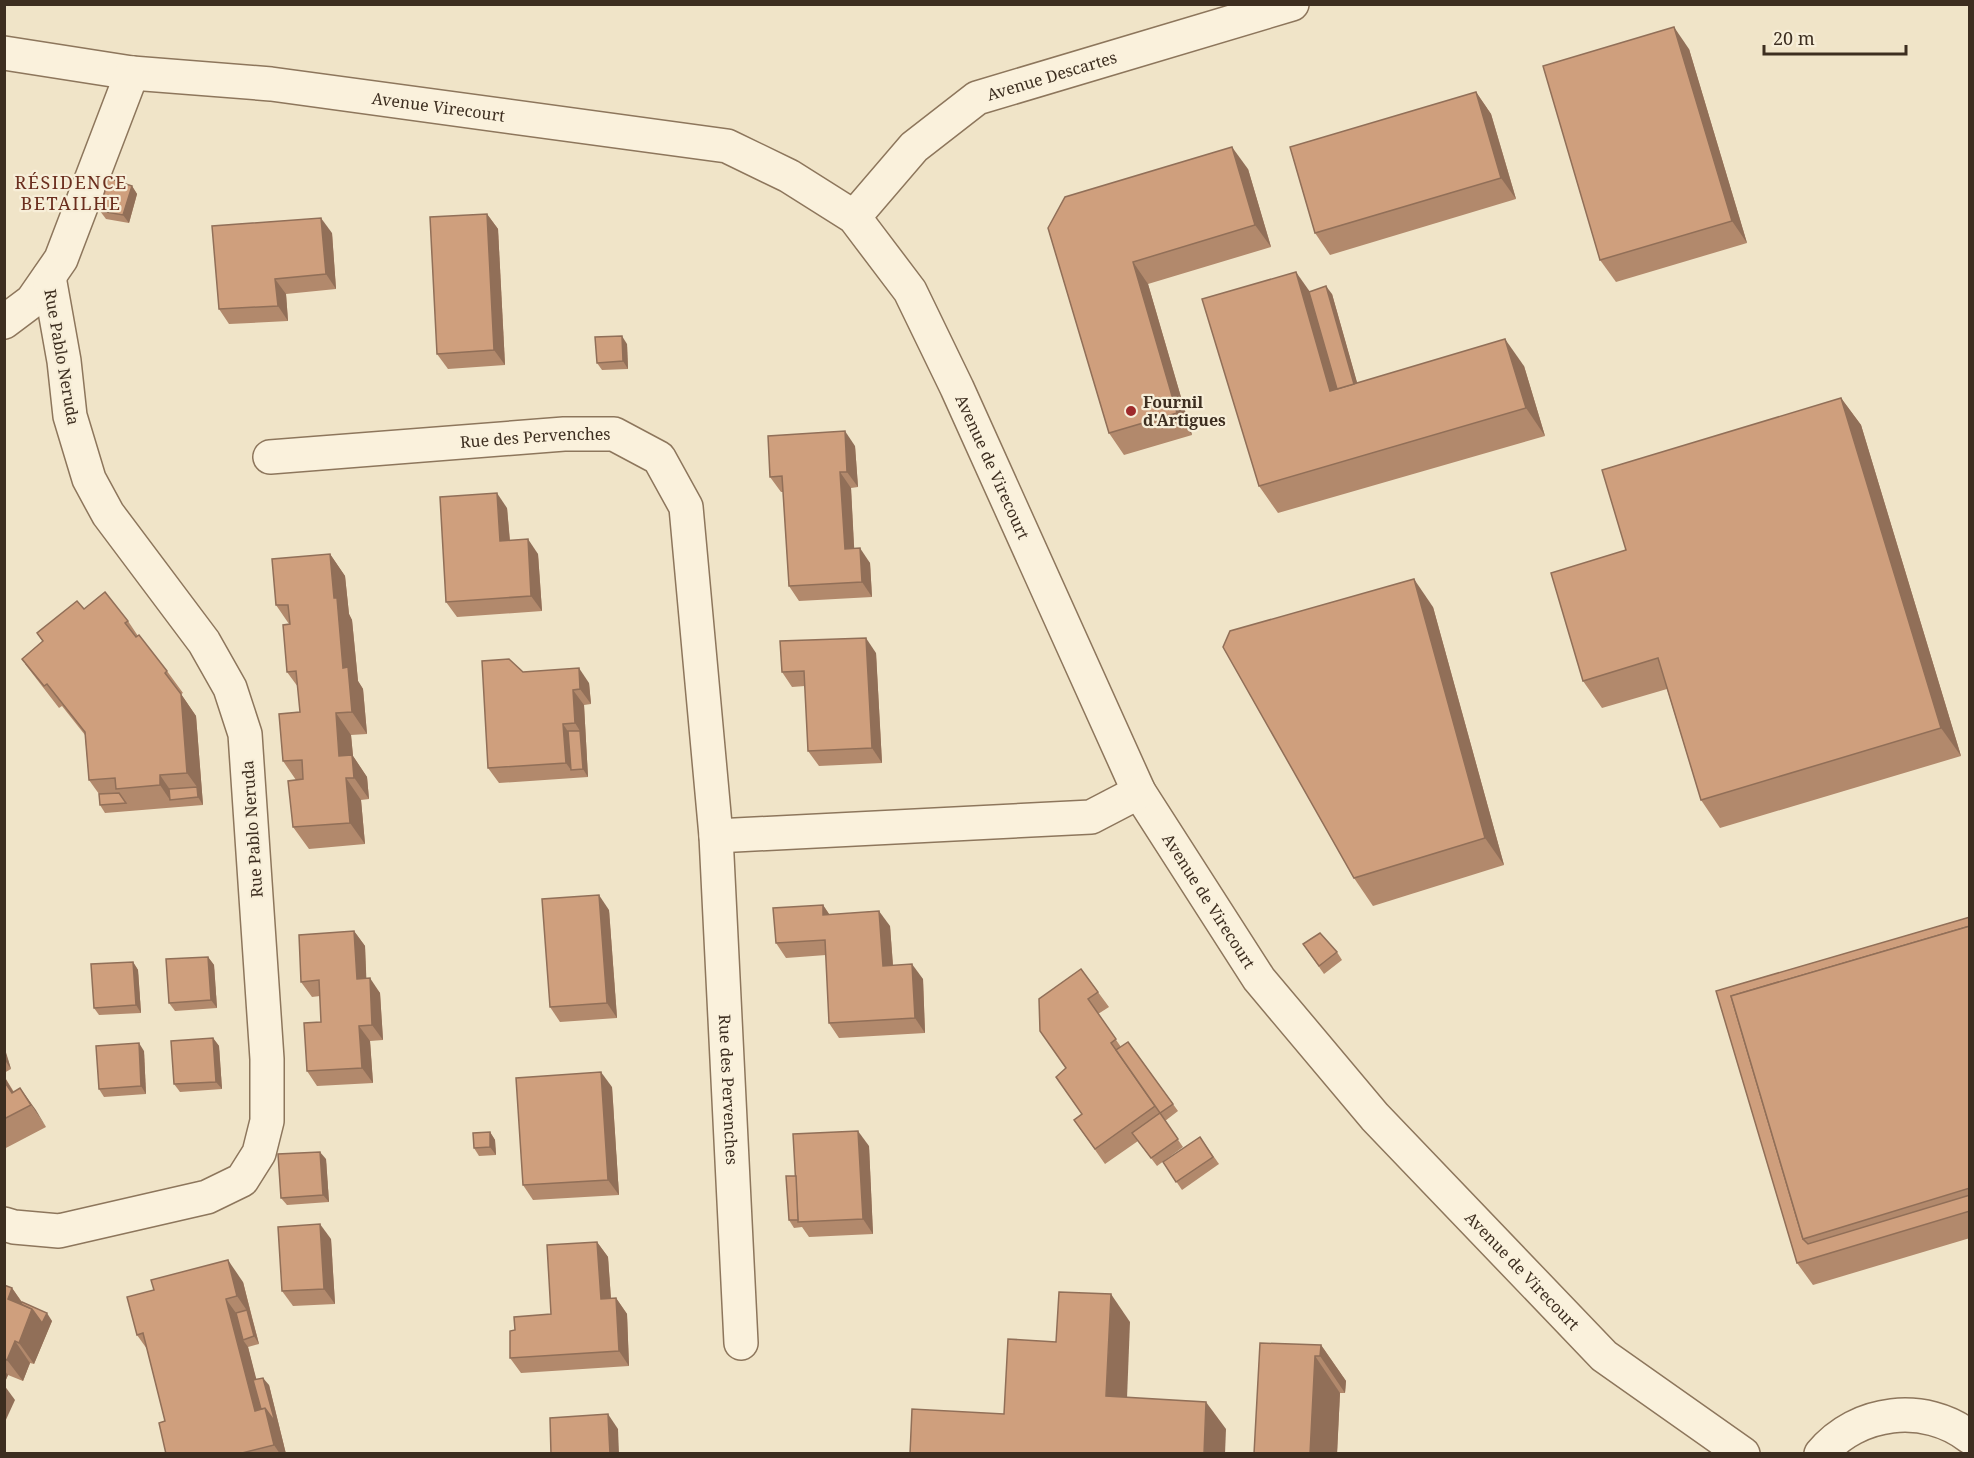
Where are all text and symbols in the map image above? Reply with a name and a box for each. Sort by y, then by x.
scale bar [1764,18,1906,56]
text: 20 m [1773,26,1815,50]
street label: Avenue Descartes [984,46,1119,105]
street label: Avenue Virecourt [371,87,507,127]
district label: RÉSIDENCE BETAILHE [14,170,128,215]
street label: Rue Pablo Neruda [39,287,85,427]
street label: Avenue de Virecourt [950,391,1035,543]
place label: Fournil d'Artigues [1143,391,1226,431]
marker: Fournil d'Artigues [1124,404,1138,418]
street label: Rue des Pervenches [459,423,611,453]
street label: Rue Pablo Neruda [236,760,268,898]
street label: Avenue de Virecourt [1157,829,1261,973]
street label: Rue des Pervenches [714,1014,743,1165]
street label: Avenue de Virecourt [1460,1207,1585,1335]

